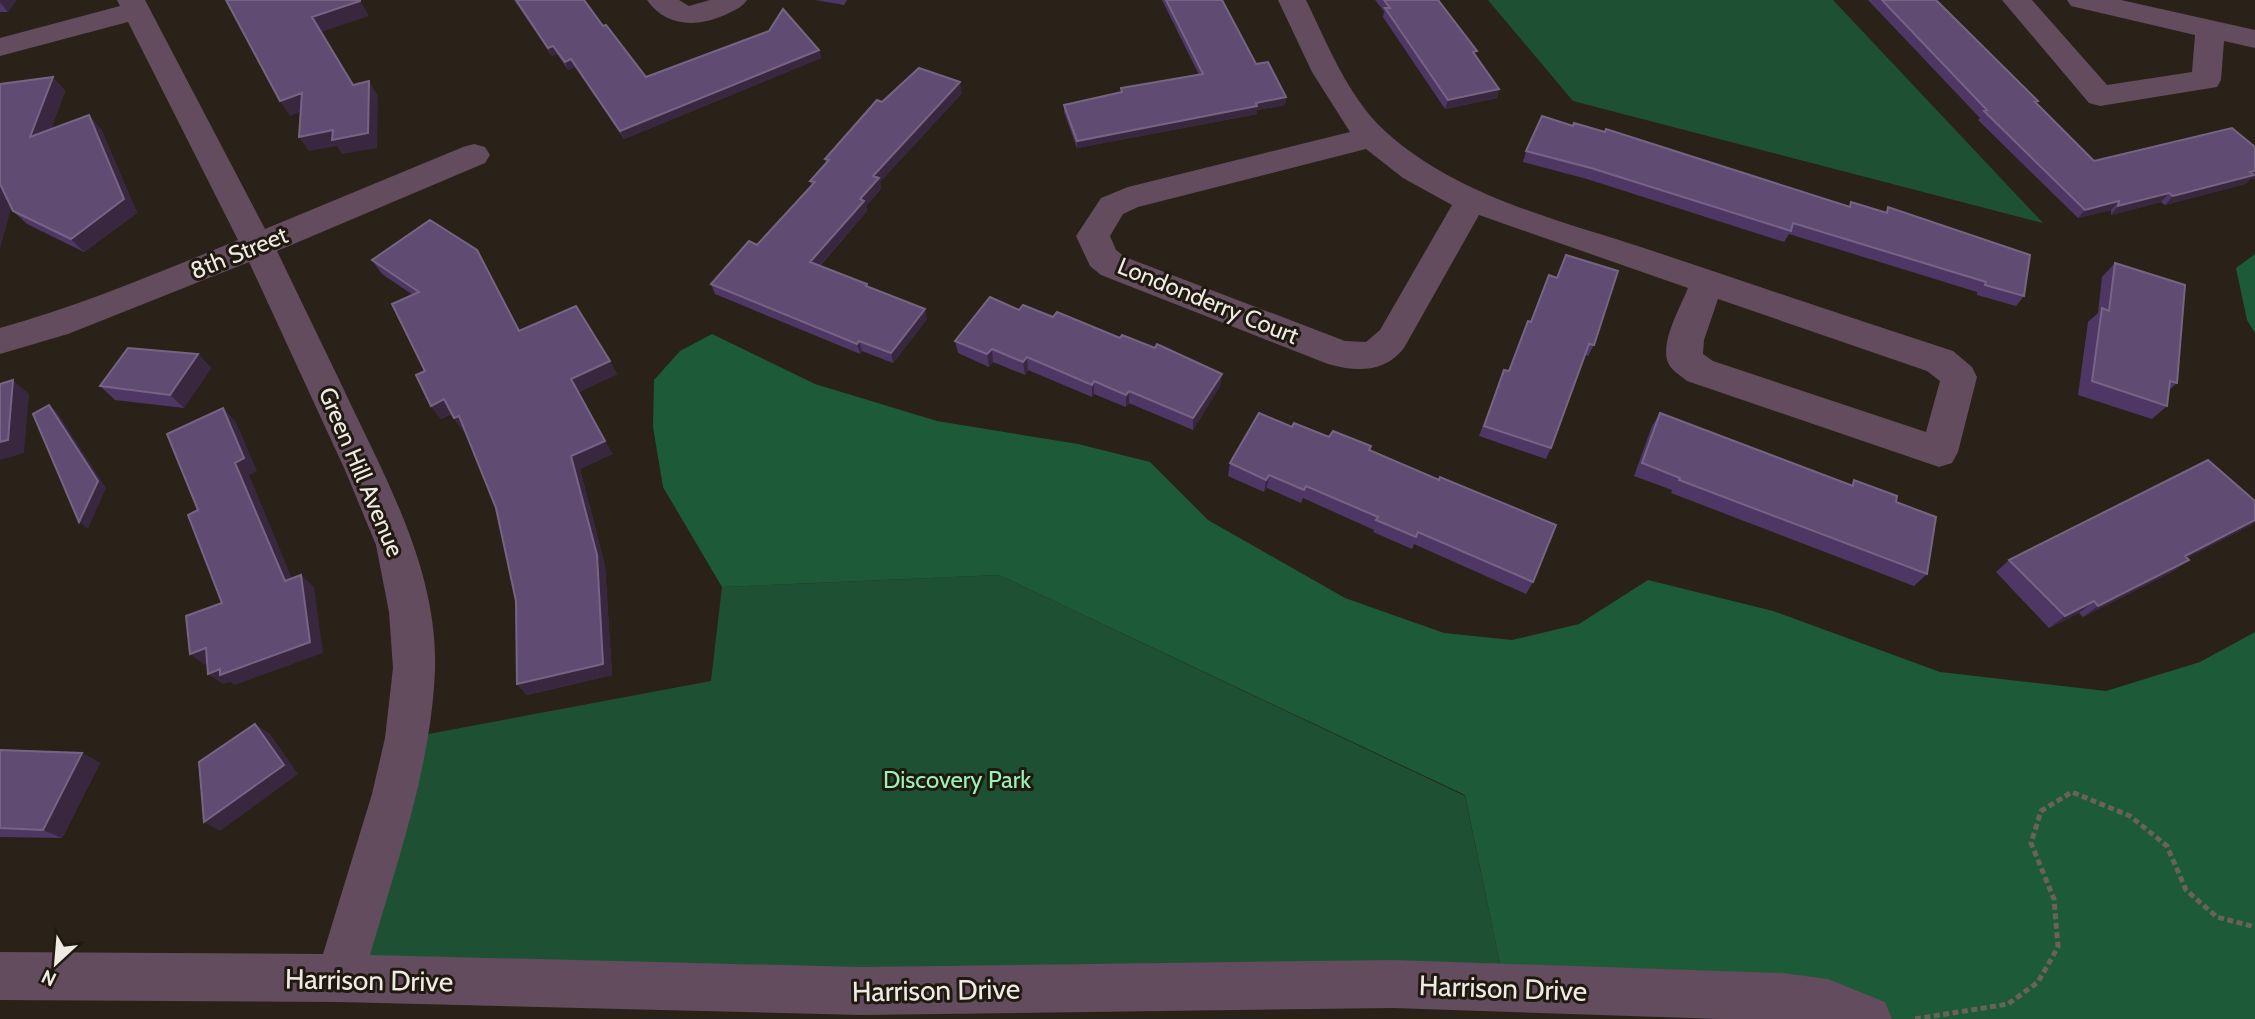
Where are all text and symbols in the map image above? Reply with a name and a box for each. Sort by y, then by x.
street label: 8th Street [186,220,292,285]
street label: Londonderry Court [1113,251,1303,350]
street label: Green Hill Avenue [313,383,410,561]
park label: Discovery Park [883,765,1031,794]
north arrow [21,928,91,998]
street label: Harrison Drive [285,962,453,998]
text: N [38,965,60,991]
street label: Harrison Drive [1418,968,1588,1008]
street label: Harrison Drive [852,972,1020,1008]

